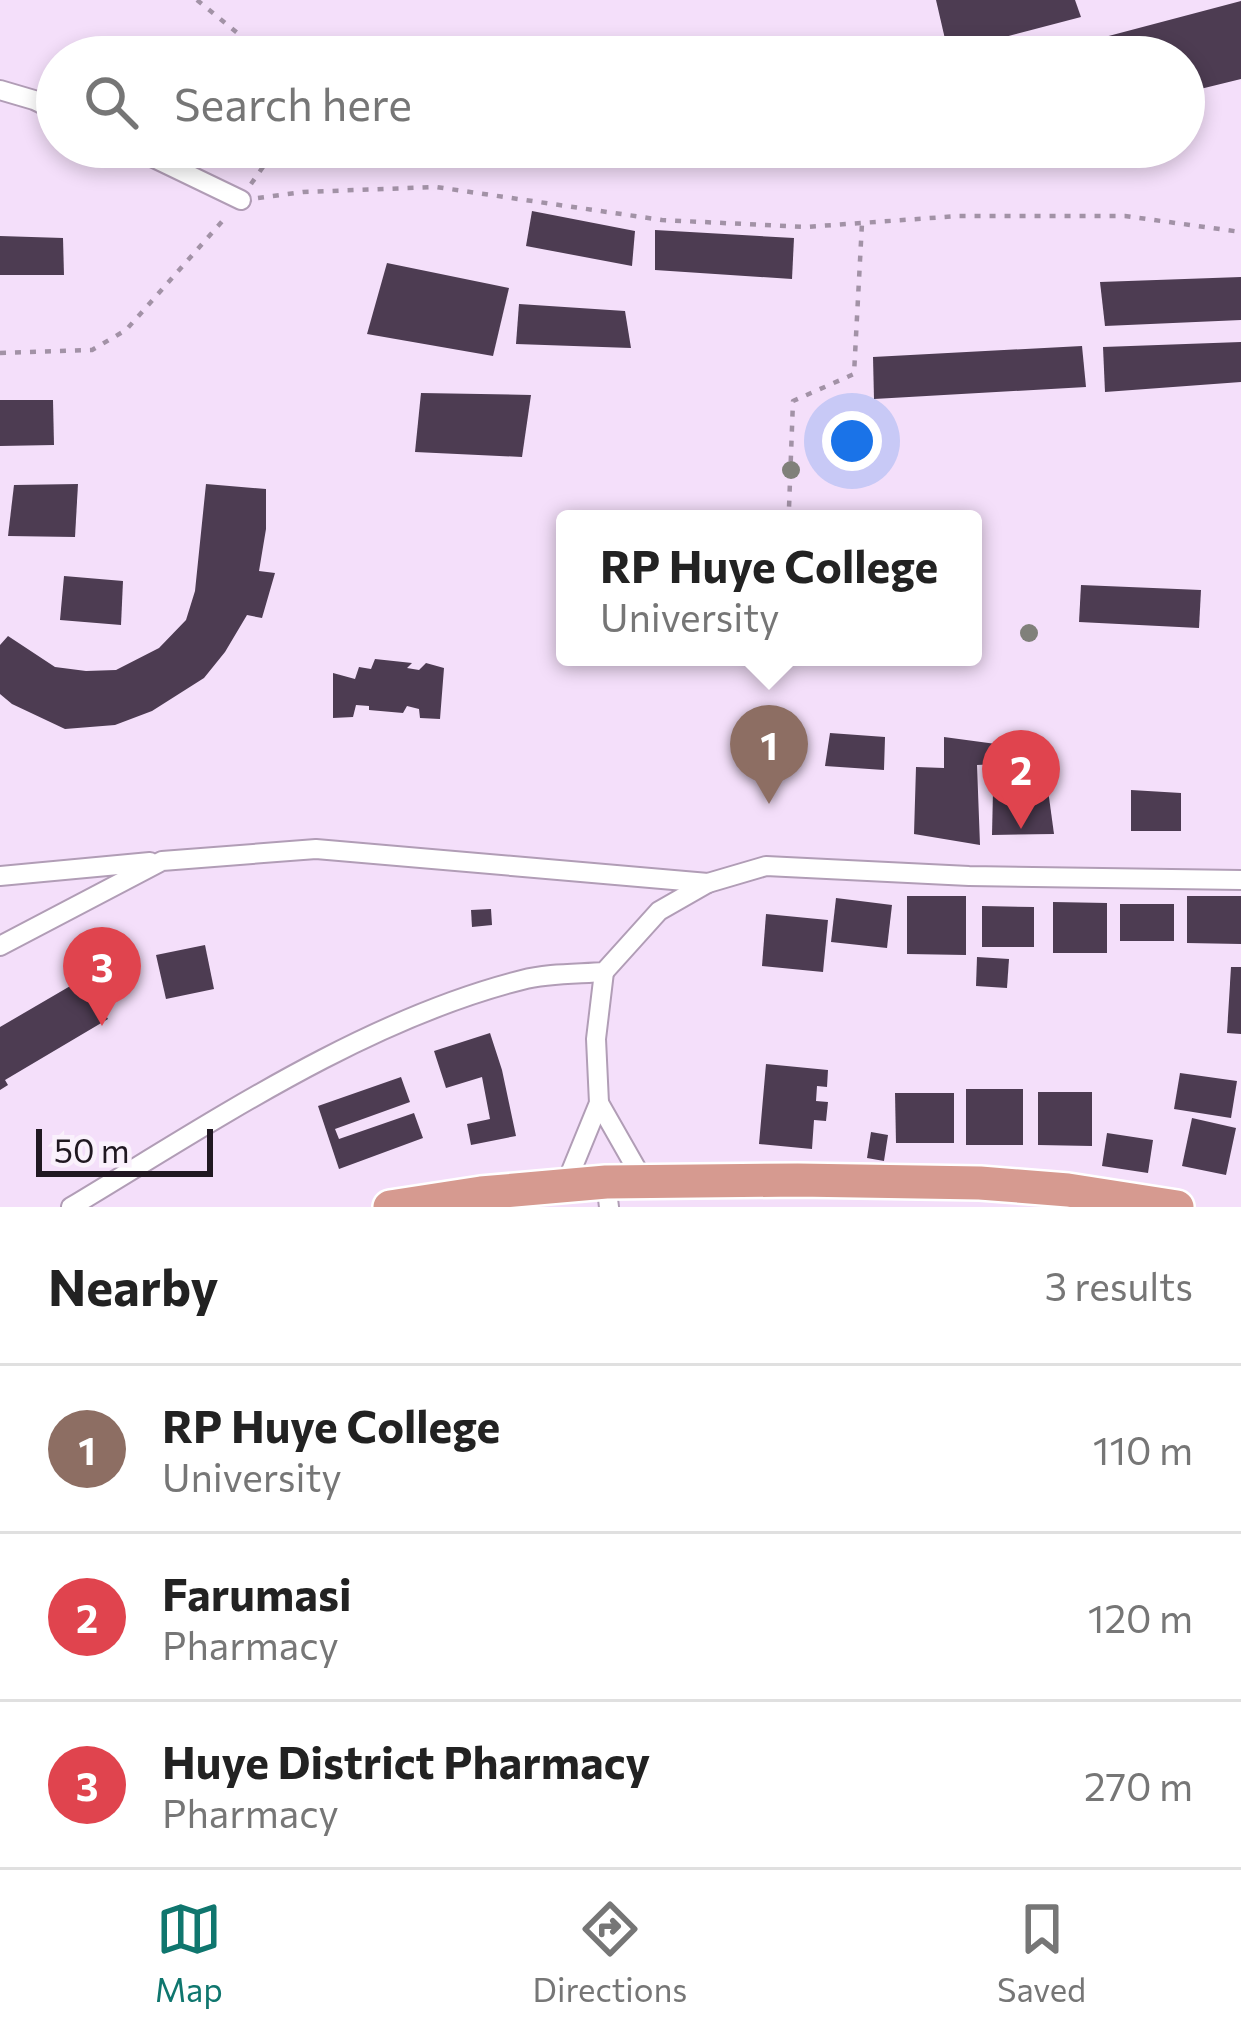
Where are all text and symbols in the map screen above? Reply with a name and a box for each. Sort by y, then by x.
search box [36,36,1205,168]
icon: search [78,69,144,135]
text: Search here [174,75,412,130]
your location [822,411,882,471]
popup [556,510,982,666]
text: RP Huye College [600,537,938,592]
text: University [600,592,780,640]
pin: 1 [730,705,808,804]
pin: 2 [982,730,1060,829]
pin: 3 [63,927,141,1026]
scale bar [36,1123,213,1176]
text: 50 m [54,1129,130,1170]
text: Nearby [48,1254,218,1317]
text: 3 results [1045,1261,1193,1309]
text: RP Huye College [162,1397,500,1452]
text: 1 [78,1425,96,1473]
text: 110 m [1093,1425,1193,1473]
text: University [162,1452,342,1500]
text: Farumasi [162,1565,352,1620]
text: 2 [76,1593,98,1641]
text: 120 m [1088,1593,1193,1641]
text: Pharmacy [162,1620,339,1668]
text: Huye District Pharmacy [162,1733,650,1788]
text: 3 [76,1761,98,1809]
text: 270 m [1084,1761,1193,1809]
text: Pharmacy [162,1788,339,1836]
tab: Map [155,1896,223,2009]
tab: Directions [533,1896,687,2009]
tab: Saved [997,1896,1086,2009]

